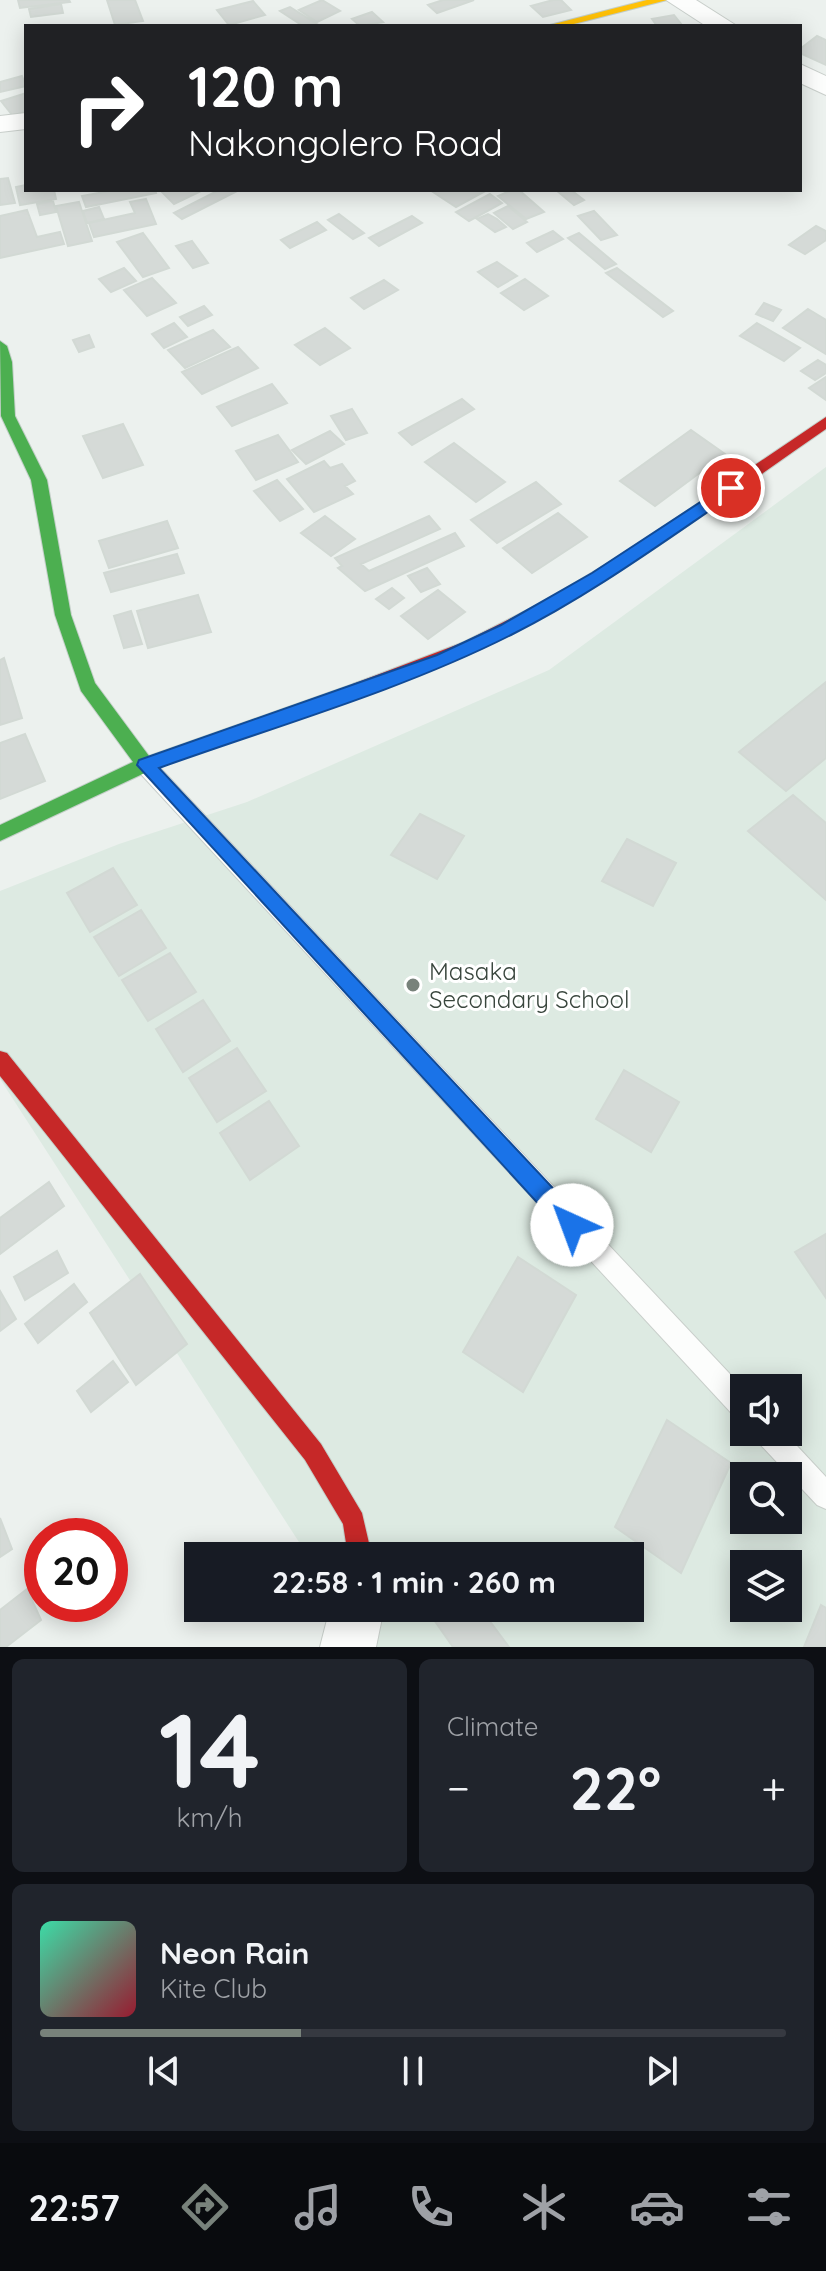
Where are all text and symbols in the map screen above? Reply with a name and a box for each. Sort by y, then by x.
text: 120 m [188,51,343,121]
icon: right [56,56,160,160]
text: Nakongolero Road [188,120,503,165]
pin [697,454,765,522]
icon: arrive [709,466,753,510]
place label: Masaka Secondary School [429,956,629,1014]
marker: Masaka Secondary School [404,976,422,994]
position arrow [530,1183,614,1267]
map controls [730,1374,802,1622]
button: sound [730,1374,802,1446]
button: search [730,1462,802,1534]
speed limit sign: 20 [24,1518,128,1622]
button: layers [730,1550,802,1622]
text: 22:58 · 1 min · 260 m [272,1563,556,1601]
text: 14 [159,1684,260,1814]
text: Climate [447,1710,538,1743]
text: 22° [570,1750,661,1825]
text: − [447,1760,470,1815]
text: + [761,1760,786,1815]
text: km/h [177,1801,242,1834]
text: Neon Rain [160,1934,309,1972]
text: Kite Club [160,1972,267,2005]
icon: previous [142,2049,186,2093]
icon: pause [391,2049,435,2093]
icon: next [640,2049,684,2093]
icon: directions [177,2179,233,2235]
icon: music [290,2179,346,2235]
icon: phone [403,2179,459,2235]
icon: climate [516,2179,572,2235]
icon: car [629,2179,685,2235]
icon: filters [741,2179,797,2235]
text: 22:57 [28,2185,120,2230]

